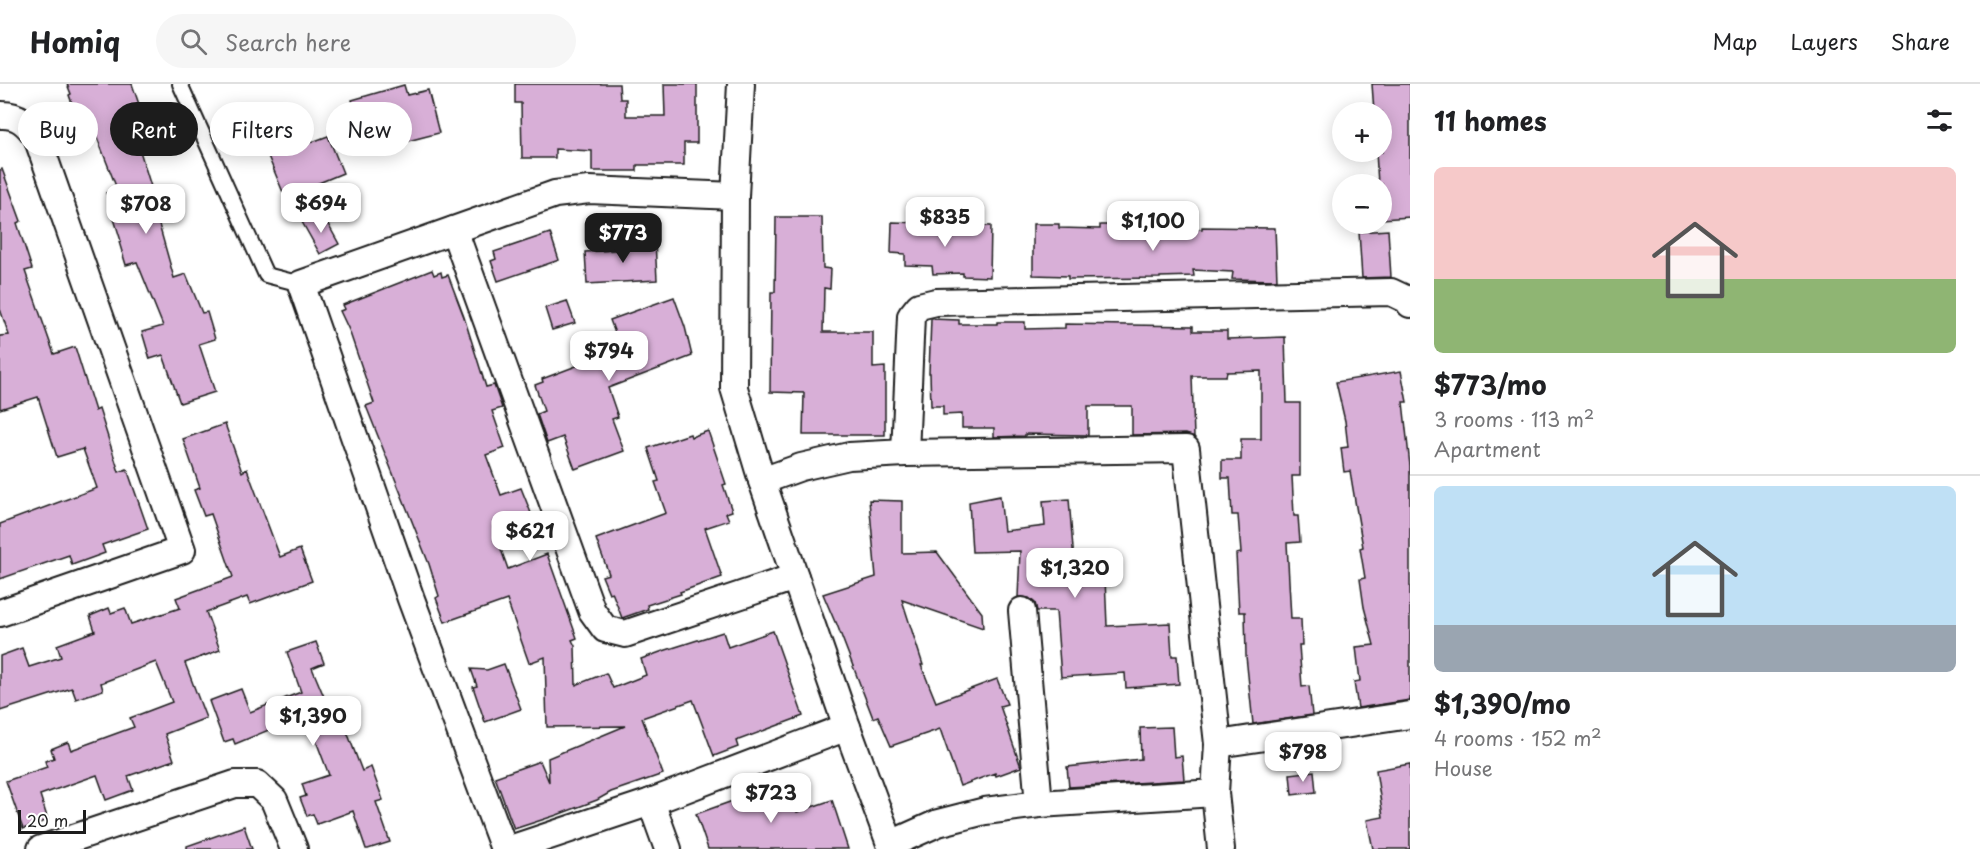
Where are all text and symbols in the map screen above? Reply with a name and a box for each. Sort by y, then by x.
search box [156,14,576,68]
text: Homiq [30,20,120,63]
icon: search [177,25,210,58]
text: Search here [225,25,351,58]
text: Map [1713,25,1757,57]
text: Layers [1790,25,1858,57]
text: Share [1891,25,1950,57]
text: 11 homes [1434,101,1547,140]
chip: Buy [18,102,98,156]
chip: Rent [110,102,198,156]
chip: Filters [210,102,314,156]
chip: New [326,102,412,156]
map controls [1332,102,1392,234]
button: + [1332,102,1392,162]
icon: filters [1923,104,1956,137]
button: − [1332,174,1392,234]
pin: $694 [285,183,357,234]
pin: $708 [110,184,182,235]
text: $694 [295,187,347,217]
text: $708 [120,188,172,218]
pin: $835 [909,197,981,248]
text: $835 [920,201,970,231]
pin: $1,100 [1104,201,1202,252]
text: $1,100 [1121,205,1185,235]
icon: home [1641,206,1749,314]
pin: $773 [587,213,659,264]
text: $773 [599,217,647,247]
pin: $794 [573,331,645,382]
text: $794 [584,335,634,365]
text: $773/mo [1434,365,1546,404]
text: 3 rooms · 113 m² [1434,404,1594,434]
text: Apartment [1434,434,1541,464]
pin: $621 [494,511,566,562]
text: $621 [505,515,555,545]
icon: home [1641,525,1749,633]
pin: $1,320 [1026,548,1124,599]
text: $1,320 [1040,552,1110,582]
text: $1,390/mo [1434,684,1571,723]
pin: $1,390 [264,696,362,747]
text: $1,390 [279,700,347,730]
text: 4 rooms · 152 m² [1434,723,1602,753]
pin: $798 [1267,732,1339,783]
text: $798 [1279,736,1327,766]
text: House [1434,753,1493,783]
pin: $723 [735,773,807,824]
text: $723 [745,777,797,807]
scale bar [18,807,86,834]
text: 20 m [27,808,68,832]

